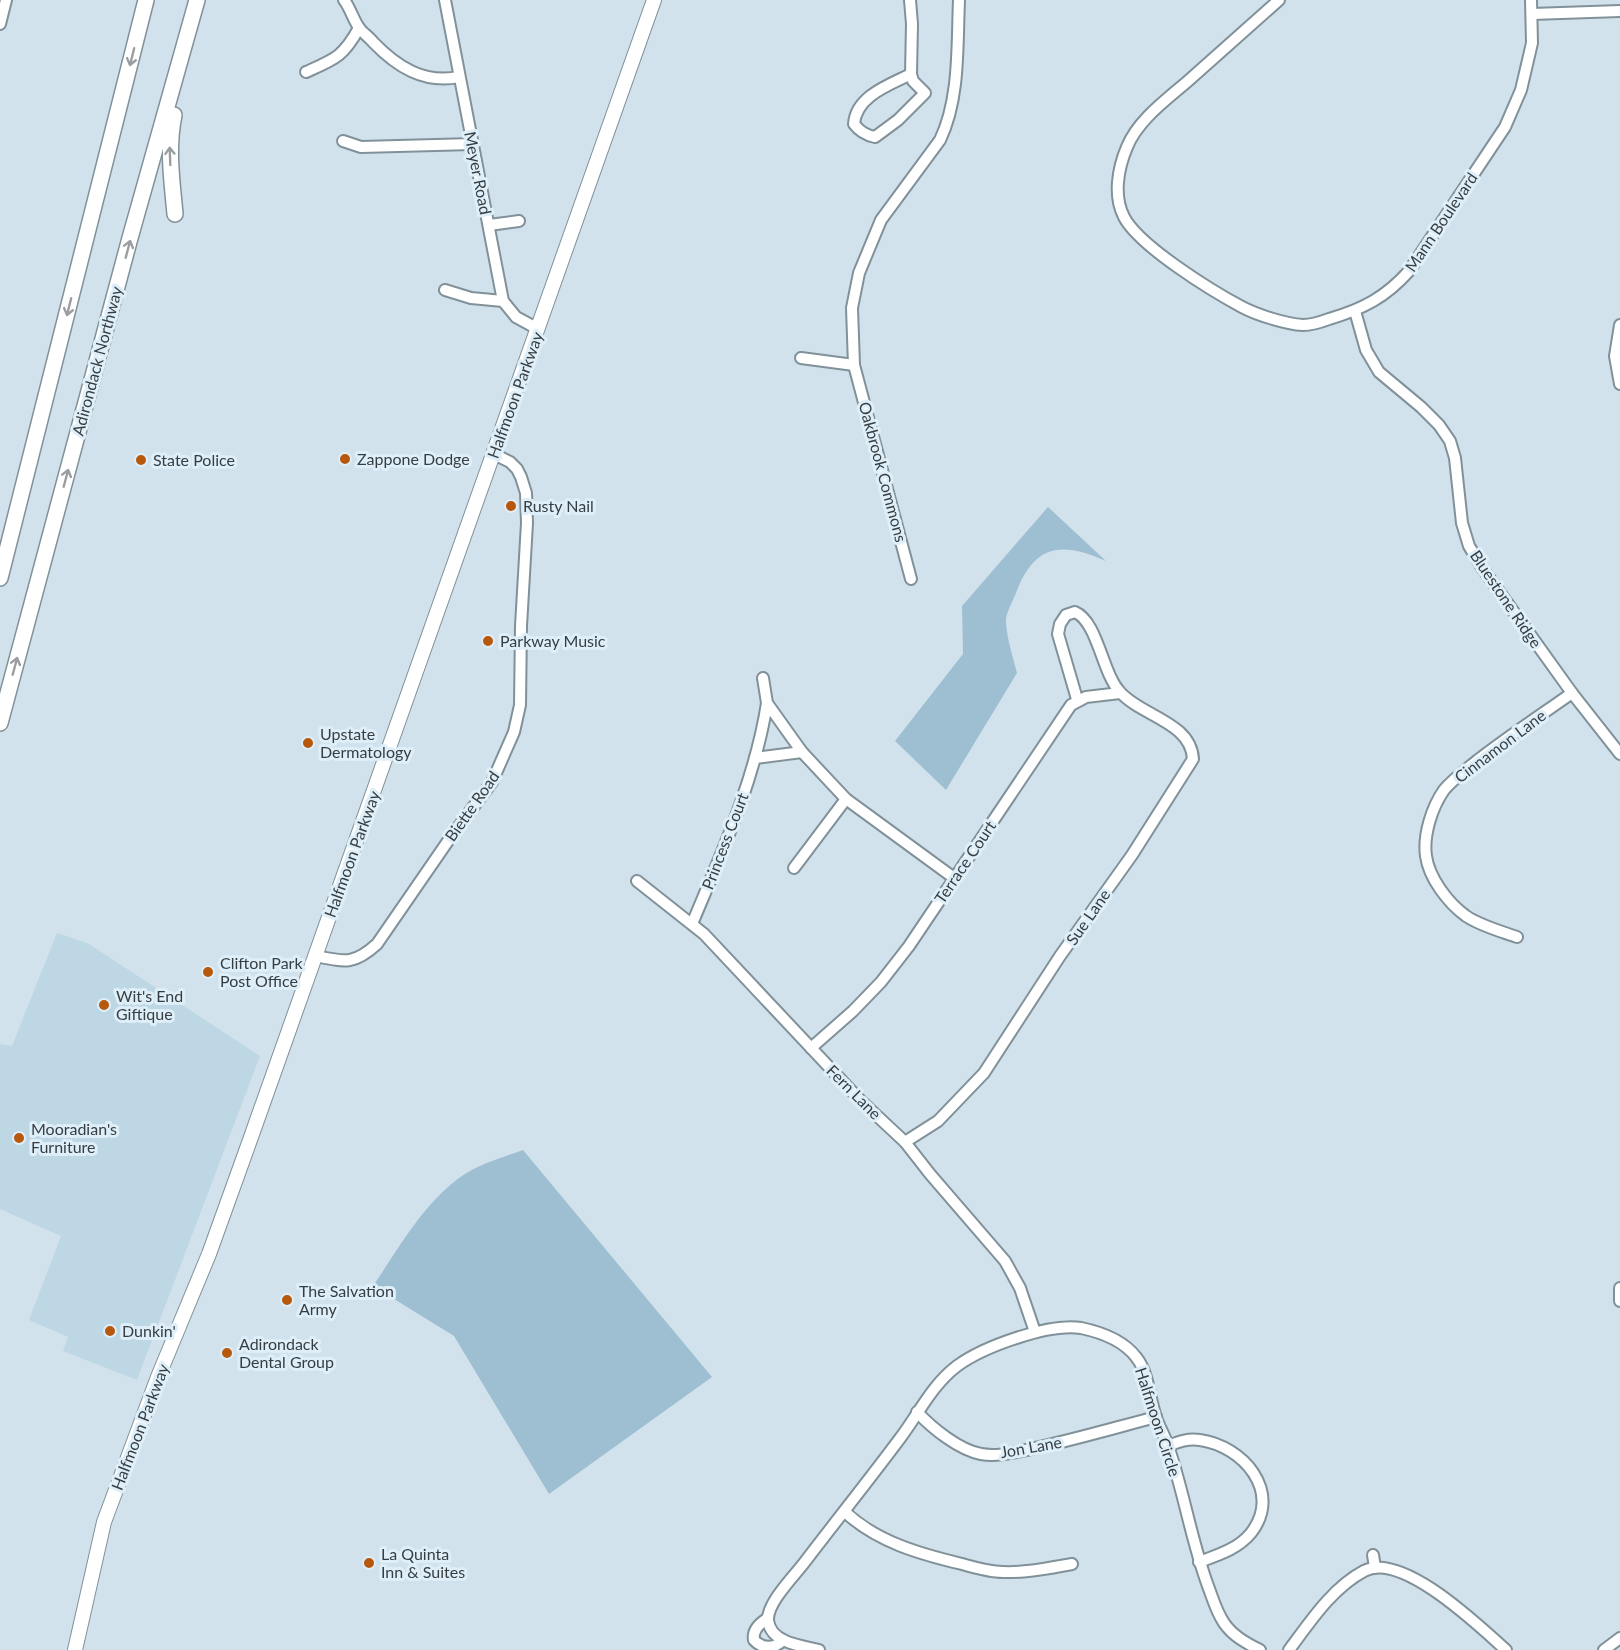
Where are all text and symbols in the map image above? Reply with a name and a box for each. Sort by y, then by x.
one-way arrow [125,47,137,66]
street label: Meyer Road [461,130,496,216]
one-way arrow [165,146,176,166]
street label: Mann Boulevard [1400,169,1481,275]
one-way arrow [122,240,134,259]
street label: Adirondack Northway [67,283,126,438]
one-way arrow [62,297,74,316]
street label: Halfmoon Parkway [483,328,547,461]
street label: Oakbrook Commons [856,400,911,544]
place label: Zappone Dodge [357,449,470,468]
place label: State Police [153,450,235,469]
marker: Zappone Dodge [338,452,352,466]
marker: State Police [134,453,148,467]
one-way arrow [61,469,72,488]
place label: Rusty Nail [523,496,594,515]
marker: Rusty Nail [504,499,518,513]
street label: Bluestone Ridge [1467,546,1546,651]
place label: Parkway Music [500,631,606,650]
marker: Parkway Music [481,634,495,648]
one-way arrow [10,657,21,676]
street label: Cinnamon Lane [1450,705,1549,786]
place label: Upstate Dermatology [320,724,412,761]
marker: Upstate Dermatology [301,736,315,750]
street label: Biette Road [440,767,503,844]
street label: Halfmoon Parkway [320,787,384,920]
street label: Princess Court [697,790,752,892]
street label: Terrace Court [930,817,999,907]
street label: Sue Lane [1062,885,1114,948]
place label: Clifton Park Post Office [220,953,303,990]
marker: Clifton Park Post Office [201,965,215,979]
place label: Wit's End Giftique [116,986,183,1023]
marker: Wit's End Giftique [97,998,111,1012]
street label: Fern Lane [823,1060,886,1123]
place label: Mooradian's Furniture [31,1119,117,1156]
marker: Mooradian's Furniture [12,1131,26,1145]
place label: The Salvation Army [299,1281,394,1318]
marker: The Salvation Army [280,1293,294,1307]
place label: Dunkin' [122,1321,176,1340]
marker: Dunkin' [103,1324,117,1338]
place label: Adirondack Dental Group [239,1334,334,1371]
marker: Adirondack Dental Group [220,1346,234,1360]
street label: Halfmoon Parkway [107,1360,173,1492]
street label: Halfmoon Circle [1132,1365,1185,1479]
street label: Jon Lane [999,1432,1063,1461]
place label: La Quinta Inn & Suites [381,1544,465,1581]
marker: La Quinta Inn & Suites [362,1556,376,1570]

